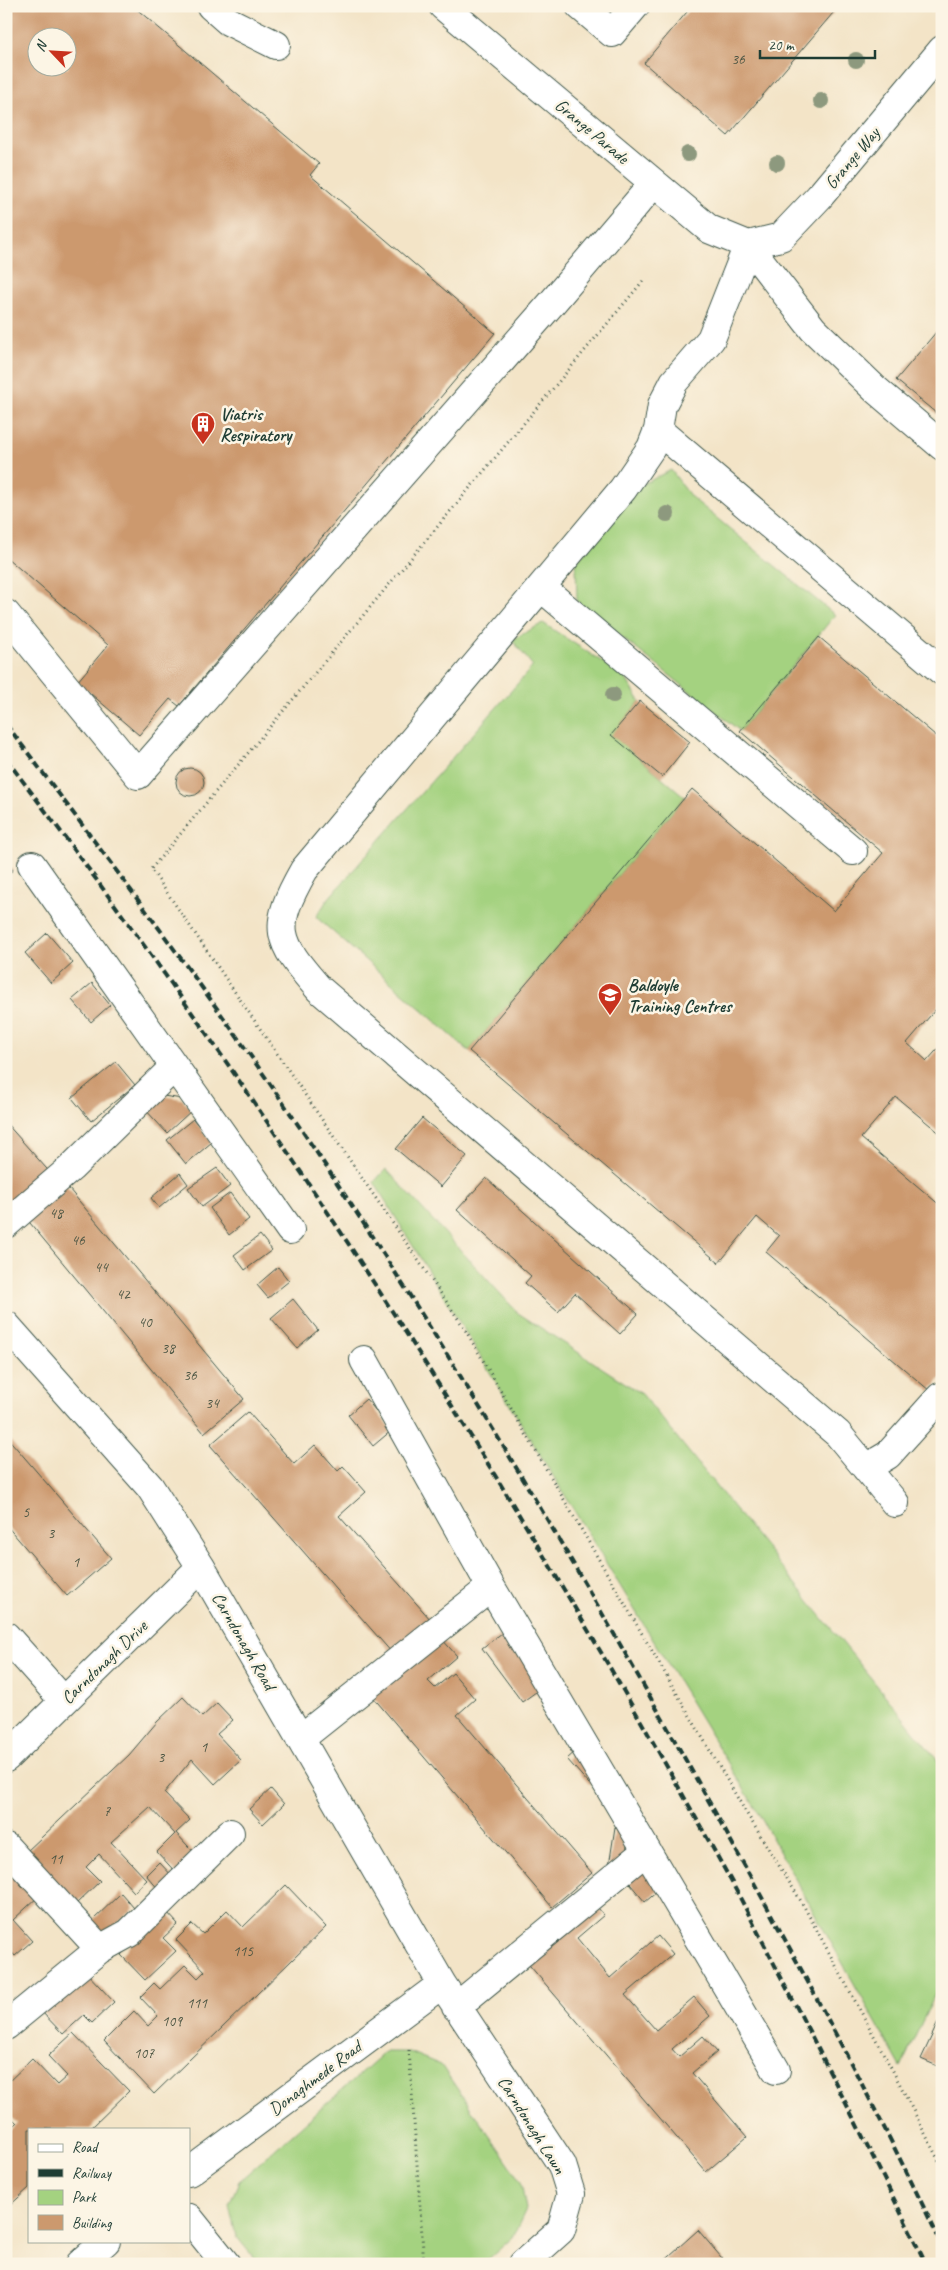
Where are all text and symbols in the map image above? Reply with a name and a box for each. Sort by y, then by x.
north arrow [28,28,78,78]
scale bar [760,28,876,60]
text: 20 m [768,36,795,55]
text: N [31,37,51,54]
house number: 36 [731,50,746,69]
street label: Grange Parade [550,94,634,169]
street label: Grange Way [820,121,885,193]
place label: Viatris Respiratory [220,403,293,446]
building icon: Viatris Respiratory [190,411,216,445]
place label: Baldoyle Training Centres [628,974,733,1017]
school or university icon: Baldoyle Training Centres [597,982,623,1016]
house number: 48 [49,1204,64,1223]
house number: 46 [71,1231,86,1250]
house number: 44 [94,1258,109,1277]
house number: 42 [116,1285,131,1304]
house number: 40 [138,1313,153,1332]
house number: 38 [161,1339,176,1358]
house number: 36 [183,1366,198,1385]
house number: 34 [205,1394,220,1413]
house number: 5 [23,1503,31,1522]
house number: 3 [48,1524,56,1543]
house number: 1 [73,1553,81,1572]
street label: Carndonagh Road [207,1588,282,1696]
street label: Carndonagh Drive [56,1615,152,1709]
house number: 1 [201,1738,209,1757]
house number: 3 [158,1748,166,1767]
house number: 7 [104,1802,112,1821]
house number: 11 [49,1850,64,1869]
house number: 115 [233,1942,254,1961]
house number: 111 [187,1994,208,2013]
house number: 109 [162,2012,183,2031]
street label: Donaghmede Road [264,2034,368,2120]
house number: 107 [134,2044,155,2063]
street label: Carndonagh Lawn [493,2072,571,2179]
legend [28,2128,190,2242]
text: Road [72,2138,99,2157]
text: Railway [72,2164,113,2183]
text: Park [72,2188,97,2207]
text: Building [72,2214,112,2233]

